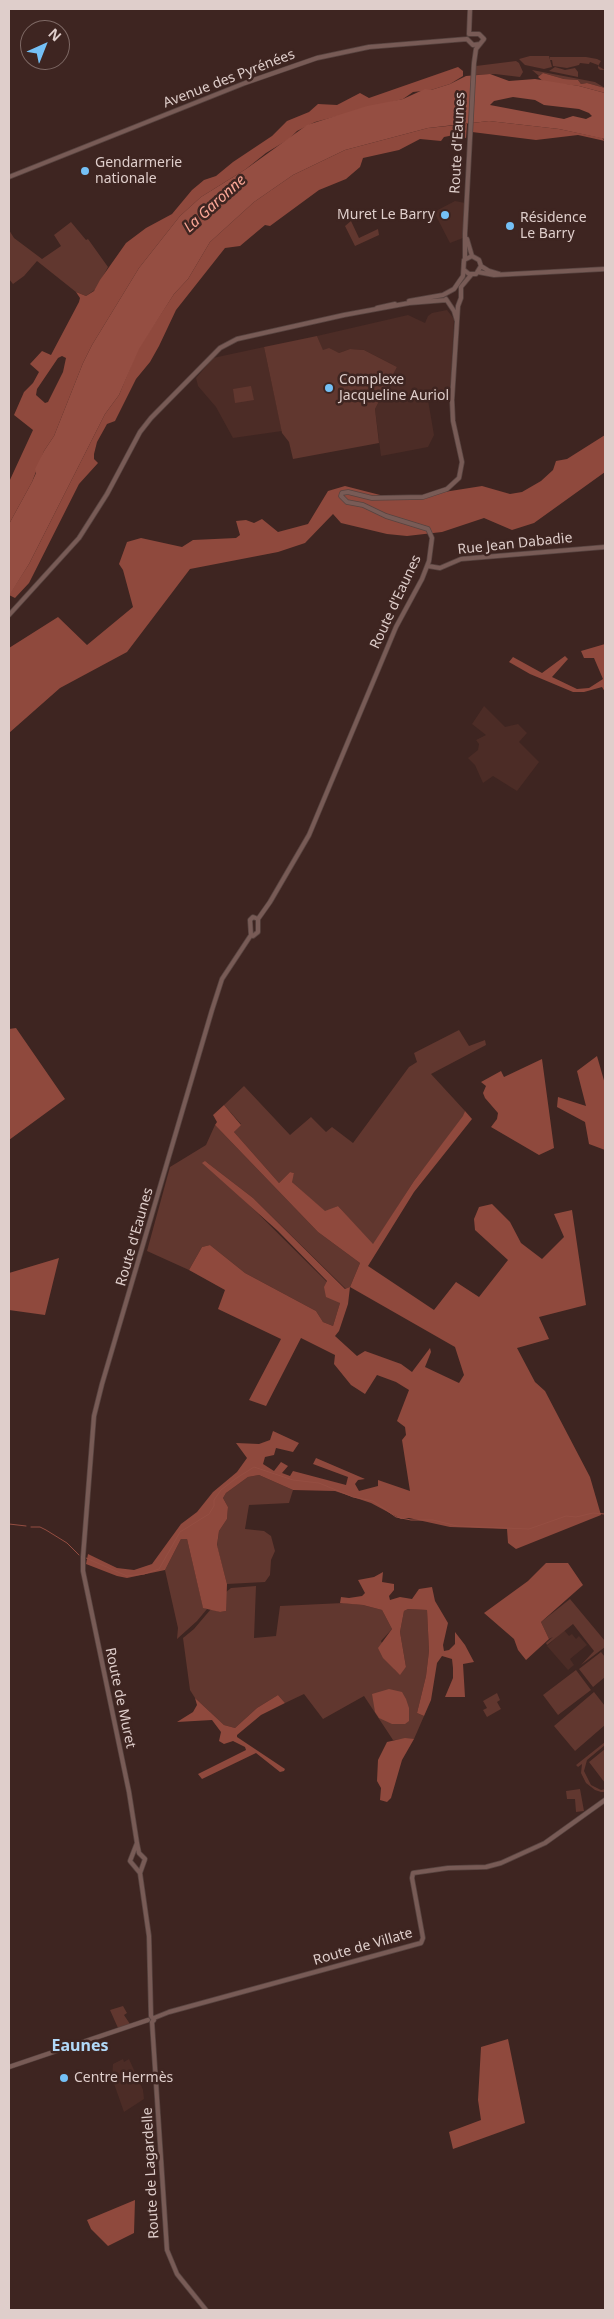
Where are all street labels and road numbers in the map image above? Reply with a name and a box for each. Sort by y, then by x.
street label: Avenue des Pyrénées [161,46,297,112]
street label: Route d'Eaunes [447,92,469,194]
street label: Rue Jean Dabadie [457,530,573,558]
street label: Route d'Eaunes [367,552,425,652]
street label: Route d'Eaunes [113,1186,157,1288]
street label: Route de Muret [101,1646,139,1750]
street label: Route de Villate [311,1925,415,1969]
street label: Route de Lagardelle [139,2107,163,2239]

